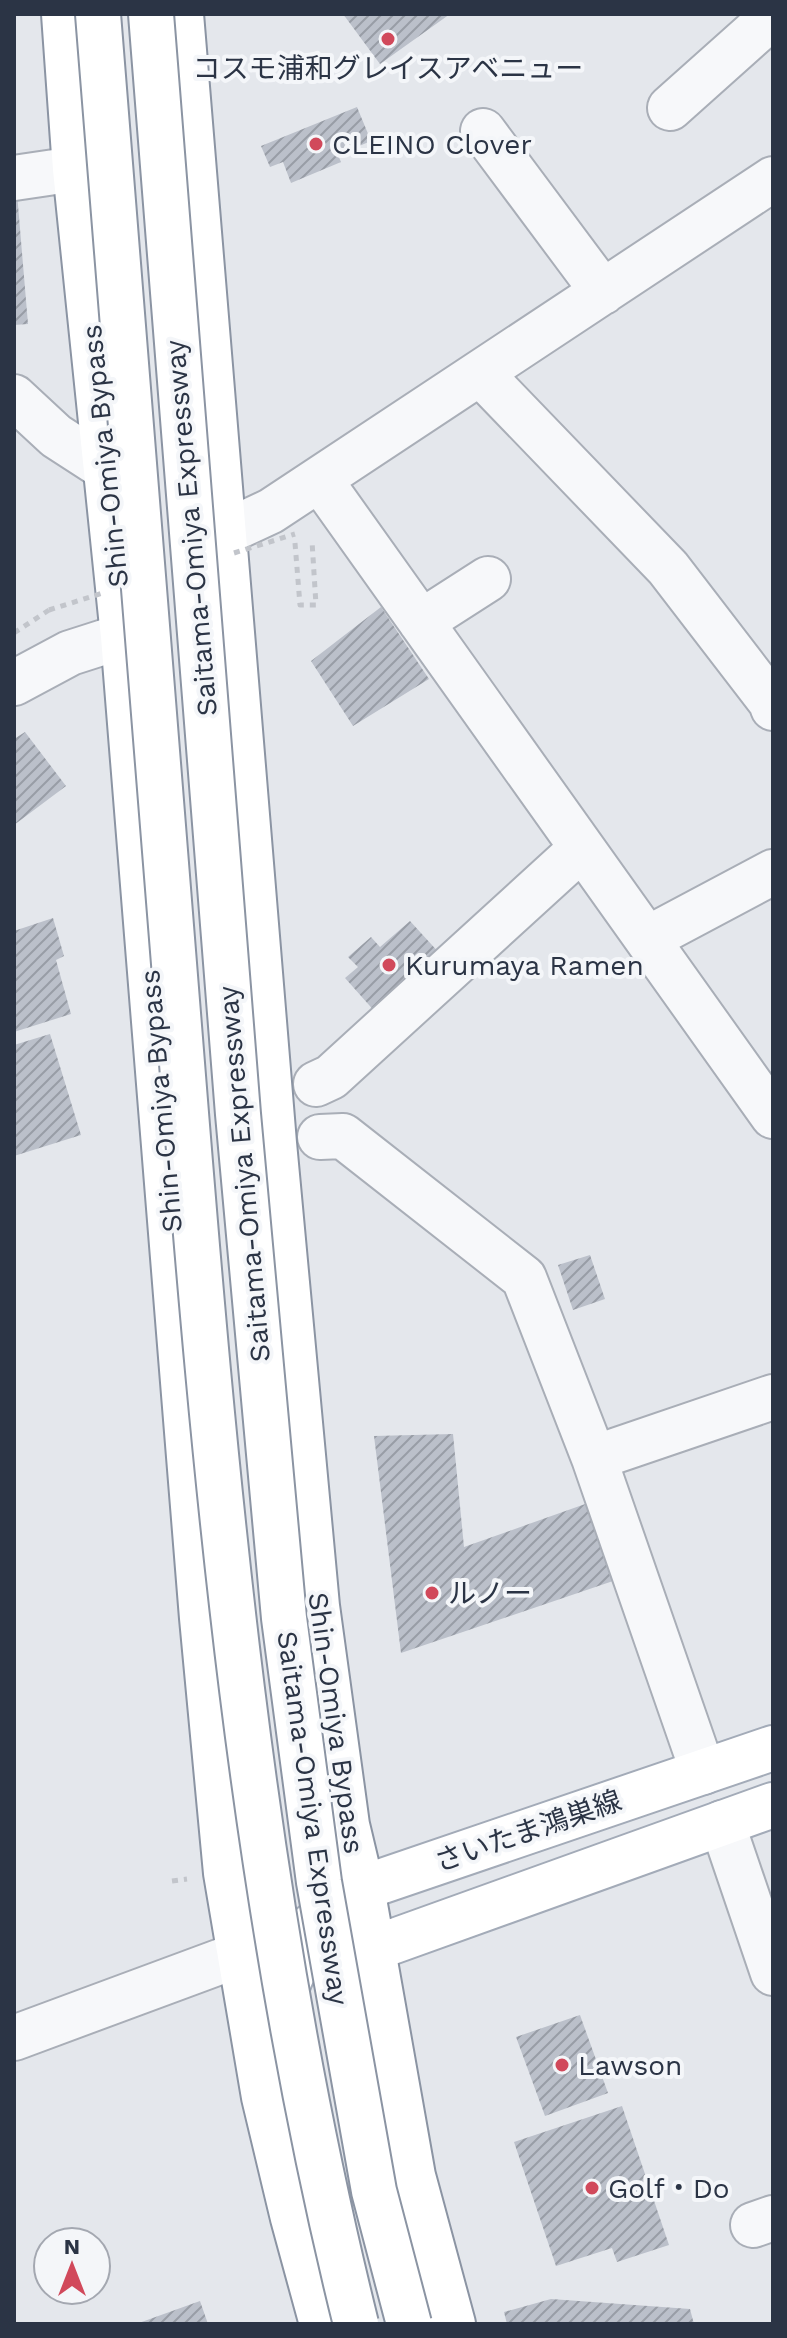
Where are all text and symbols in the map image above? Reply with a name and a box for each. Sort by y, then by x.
marker: コスモ浦和グレイスアベニュー [379,30,397,48]
place label: コスモ浦和グレイスアベニュー [193,52,583,85]
place label: CLEINO Clover [332,128,532,161]
marker: CLEINO Clover [307,135,325,153]
street label: Shin-Omiya Bypass [75,323,135,589]
street label: Saitama-Omiya Expressway [158,338,224,717]
place label: Kurumaya Ramen [405,949,644,982]
marker: Kurumaya Ramen [380,956,398,974]
street label: Shin-Omiya Bypass [133,968,189,1234]
street label: Saitama-Omiya Expressway [211,984,277,1363]
place label: ルノー [448,1577,532,1610]
marker: ルノー [423,1584,441,1602]
street label: Shin-Omiya Bypass [301,1590,371,1856]
street label: Saitama-Omiya Expressway [270,1629,356,2008]
street label: さいたま鴻巣線 [430,1784,626,1878]
place label: Lawson [578,2049,682,2082]
marker: Lawson [553,2056,571,2074]
place label: Golf・Do [608,2172,730,2205]
marker: Golf・Do [583,2179,601,2197]
north arrow [32,2226,112,2306]
text: N [64,2234,80,2259]

